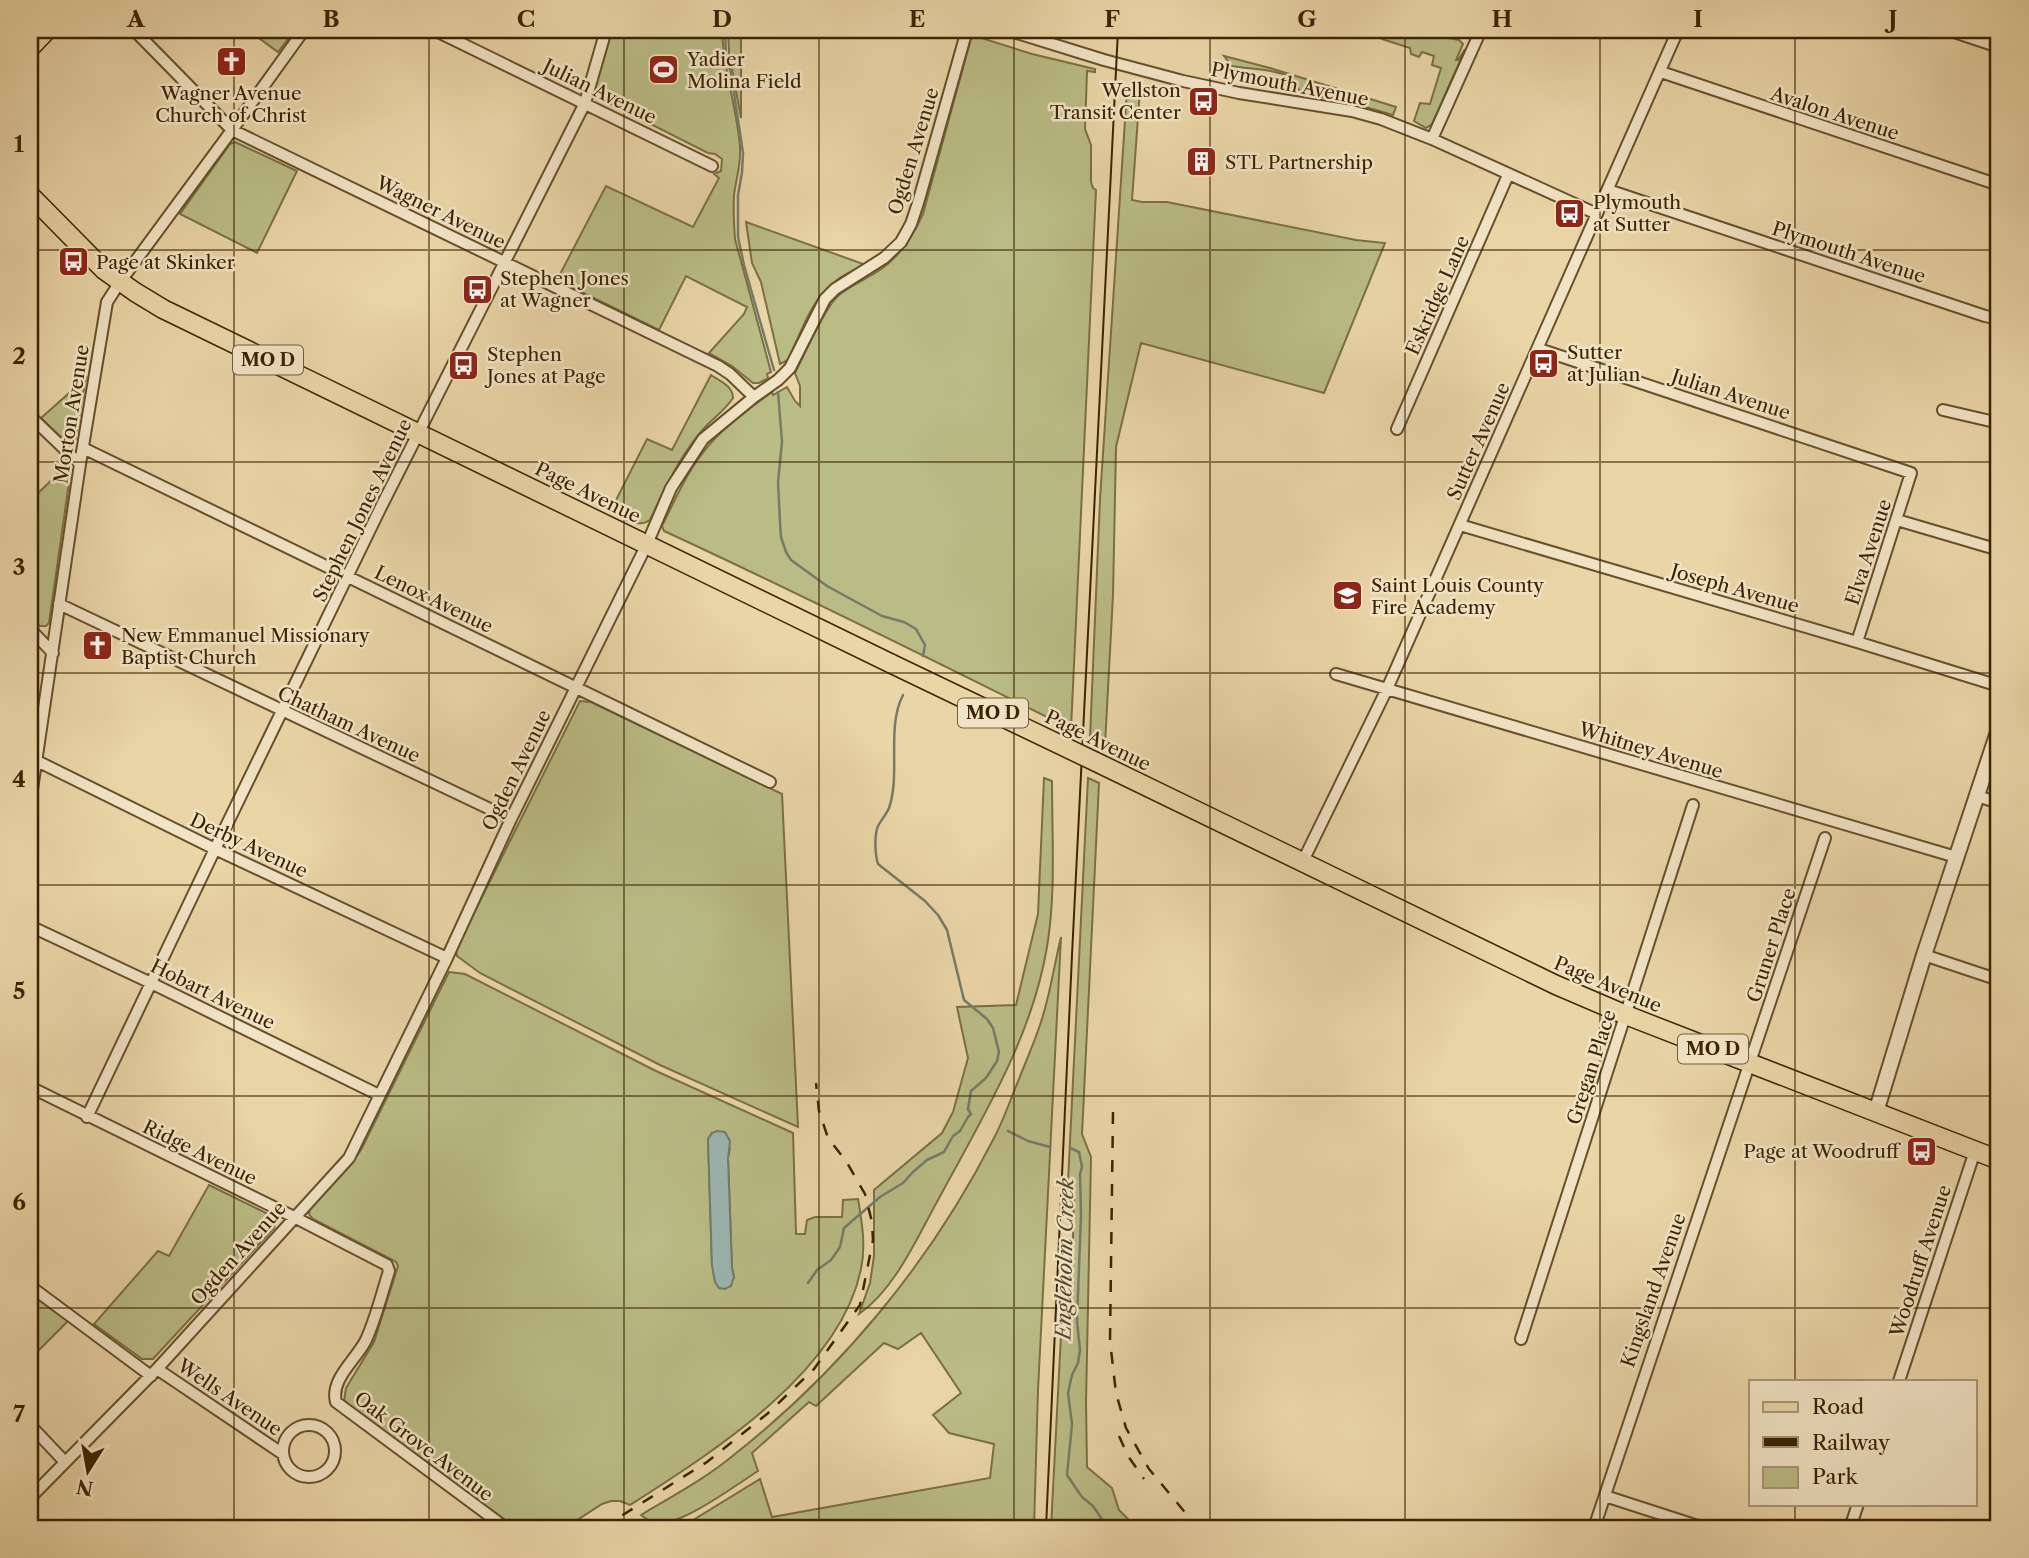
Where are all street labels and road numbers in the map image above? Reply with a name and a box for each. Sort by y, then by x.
street label: Julian Avenue [537,53,660,129]
street label: Plymouth Avenue [1209,58,1371,111]
street label: Avalon Avenue [1767,82,1902,145]
street label: Ogden Avenue [883,85,944,217]
street label: Wagner Avenue [371,171,509,254]
street label: Plymouth Avenue [1769,217,1929,288]
street label: Eskridge Lane [1401,232,1474,359]
street label: Morton Avenue [49,343,94,485]
road number: MO D [233,346,303,374]
street label: Julian Avenue [1666,364,1793,424]
street label: Sutter Avenue [1442,379,1515,504]
street label: Stephen Jones Avenue [308,415,417,605]
street label: Page Avenue [531,457,644,528]
street label: Elva Avenue [1841,496,1896,608]
street label: Joseph Avenue [1665,558,1802,618]
street label: Lenox Avenue [371,561,497,638]
street label: Chatham Avenue [274,681,424,768]
road number: MO D [958,698,1028,728]
street label: Page Avenue [1041,705,1154,776]
street label: Ogden Avenue [477,706,556,834]
street label: Whitney Avenue [1575,717,1726,783]
street label: Derby Avenue [186,808,311,883]
street label: Gruner Place [1742,885,1801,1005]
street label: Page Avenue [1551,951,1665,1017]
street label: Hobart Avenue [147,954,279,1034]
street label: Gregan Place [1562,1007,1621,1128]
road number: MO D [1678,1034,1748,1064]
street label: Ridge Avenue [139,1115,260,1190]
street label: Woodruff Avenue [1885,1182,1956,1341]
street label: Ogden Avenue [186,1197,291,1310]
street label: Kingsland Avenue [1616,1210,1691,1370]
street label: Wells Avenue [172,1353,286,1441]
street label: Oak Grove Avenue [350,1387,498,1506]

